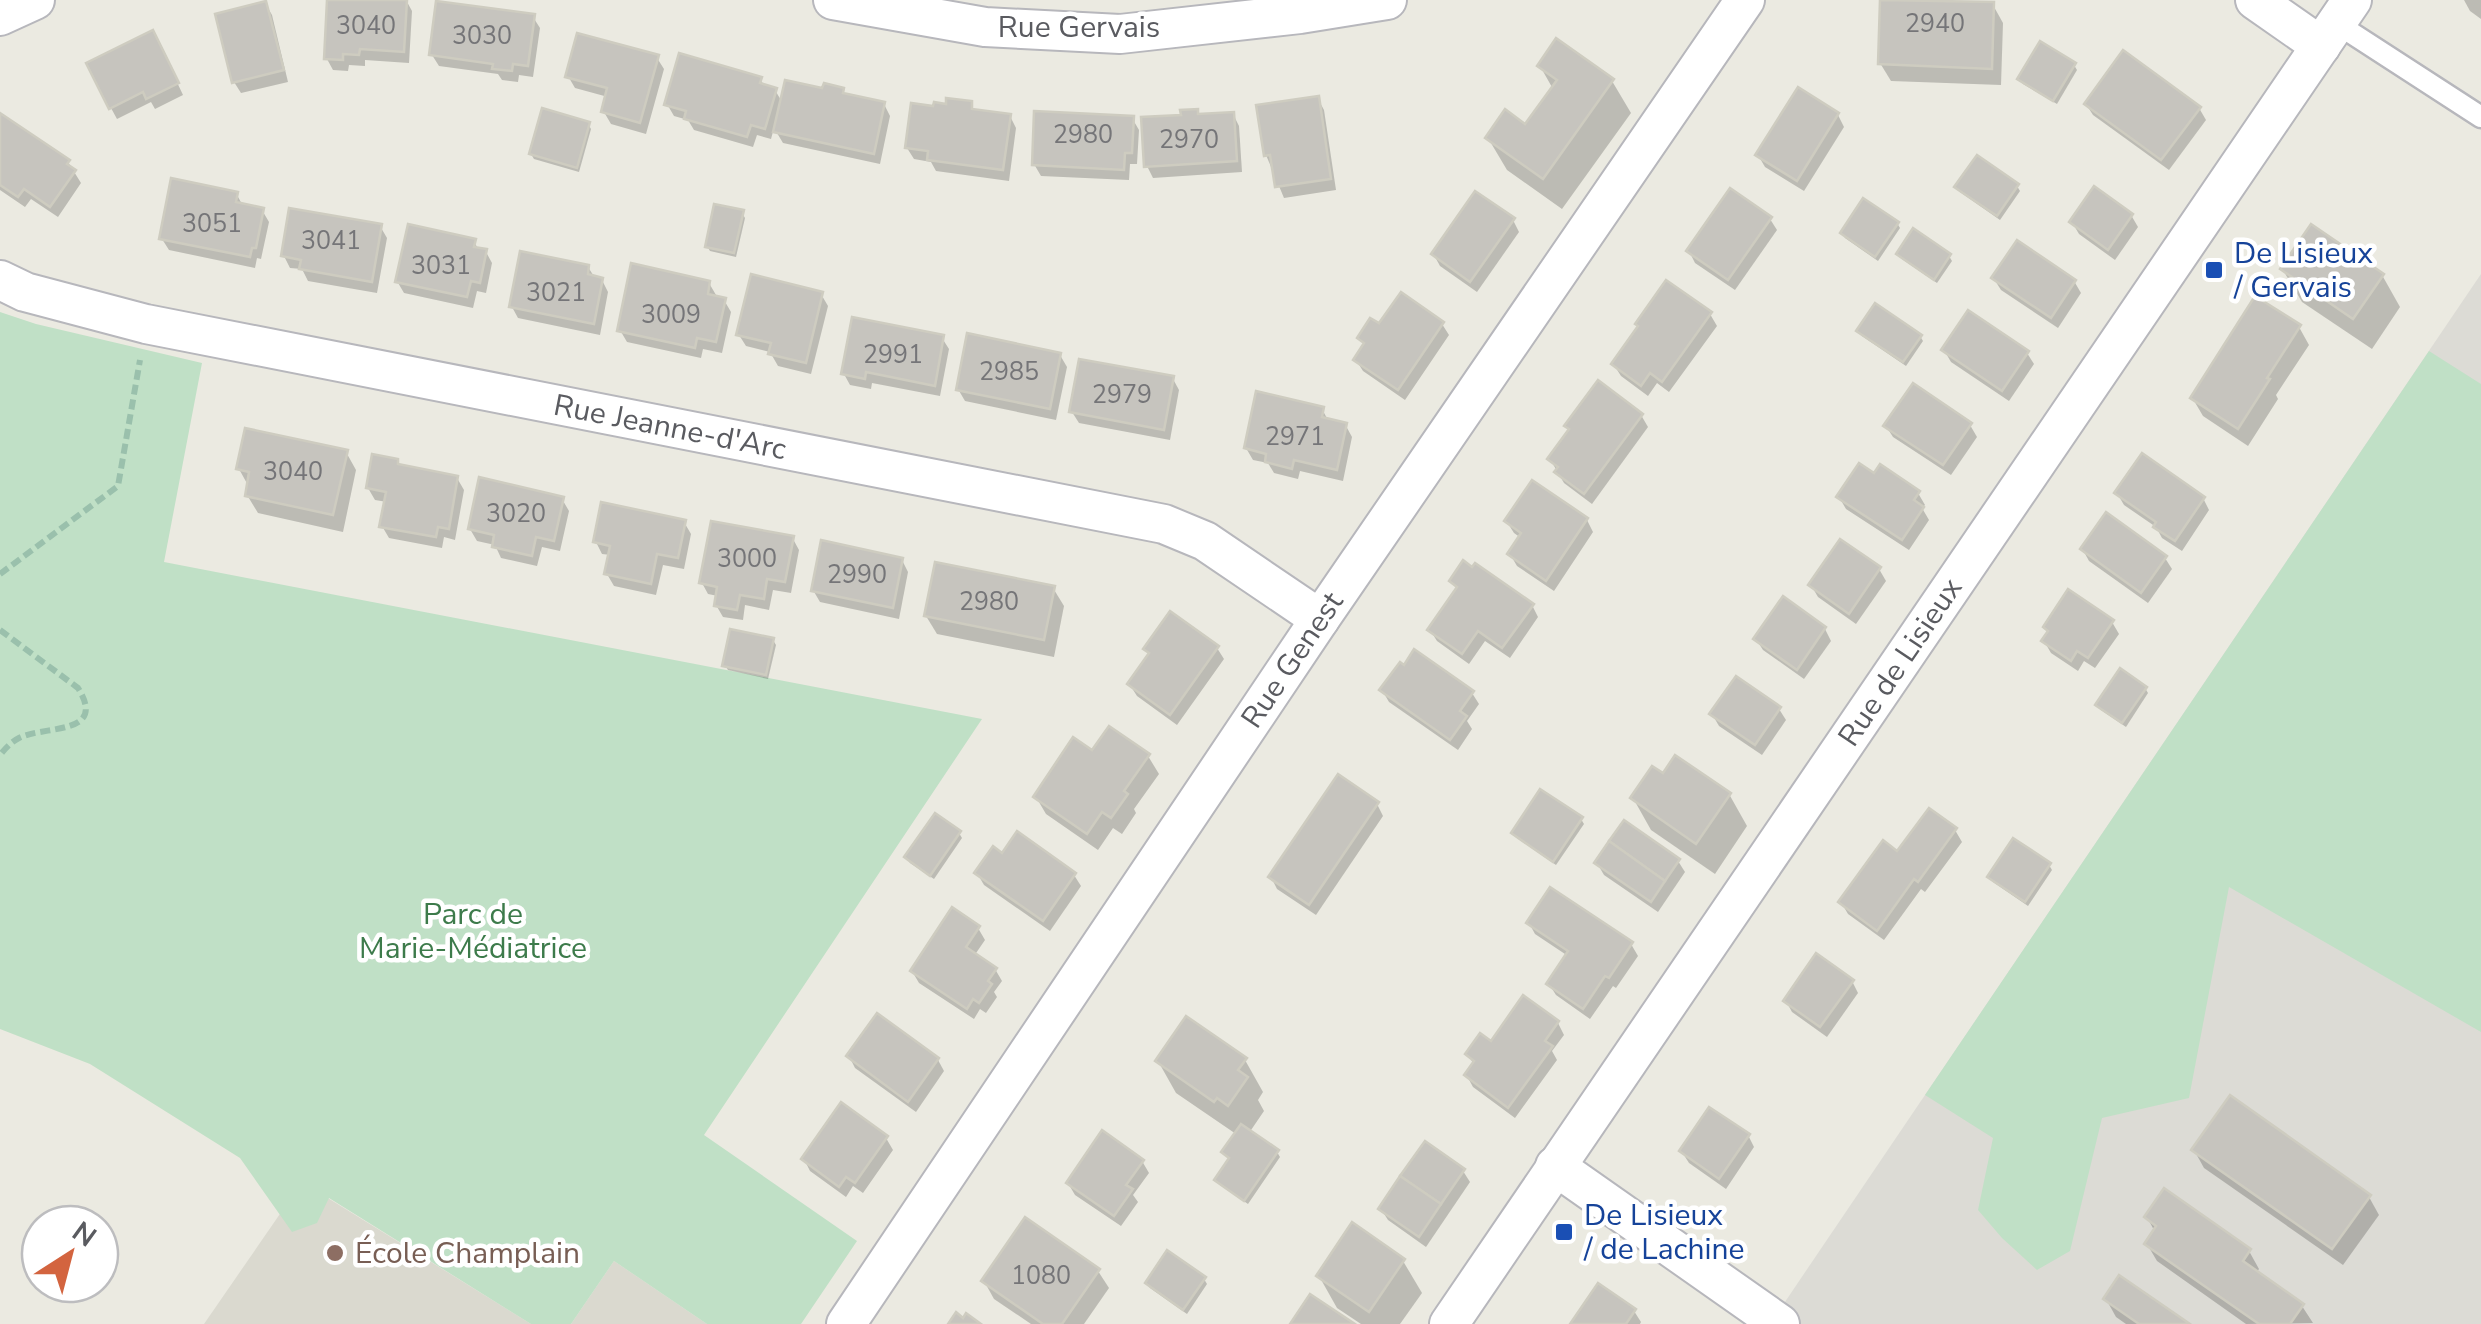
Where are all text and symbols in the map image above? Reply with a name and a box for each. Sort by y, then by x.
street label: Rue Gervais [998,7,1160,48]
house number: 2940 [1905,7,1965,41]
house number: 3040 [336,9,396,43]
house number: 3030 [452,19,512,53]
house number: 2980 [1053,118,1113,152]
house number: 2970 [1159,123,1219,157]
house number: 3051 [182,207,242,241]
house number: 3041 [301,224,361,258]
place label: De Lisieux / Gervais [2233,233,2373,308]
house number: 3031 [411,249,471,283]
marker: De Lisieux / Gervais [2203,259,2225,281]
house number: 3021 [526,276,586,310]
house number: 3009 [641,298,701,332]
house number: 2991 [863,338,923,372]
house number: 2985 [979,355,1039,389]
house number: 2979 [1092,378,1152,412]
street label: Rue Jeanne-d'Arc [550,385,790,470]
house number: 2971 [1265,420,1325,454]
house number: 3040 [263,455,323,489]
house number: 3020 [486,497,546,531]
house number: 3000 [717,542,777,576]
house number: 2990 [827,558,887,592]
street label: Rue de Lisieux [1829,570,1972,755]
street label: Rue Genest [1232,584,1353,736]
house number: 2980 [959,585,1019,619]
park label: Parc de Marie-Médiatrice [359,894,587,969]
place label: De Lisieux / de Lachine [1583,1195,1744,1270]
north arrow [20,1204,120,1304]
text: N [64,1213,104,1256]
marker: De Lisieux / de Lachine [1553,1221,1575,1243]
place label: École Champlain [355,1233,580,1274]
marker: École Champlain [324,1242,346,1264]
house number: 1080 [1011,1259,1071,1293]

